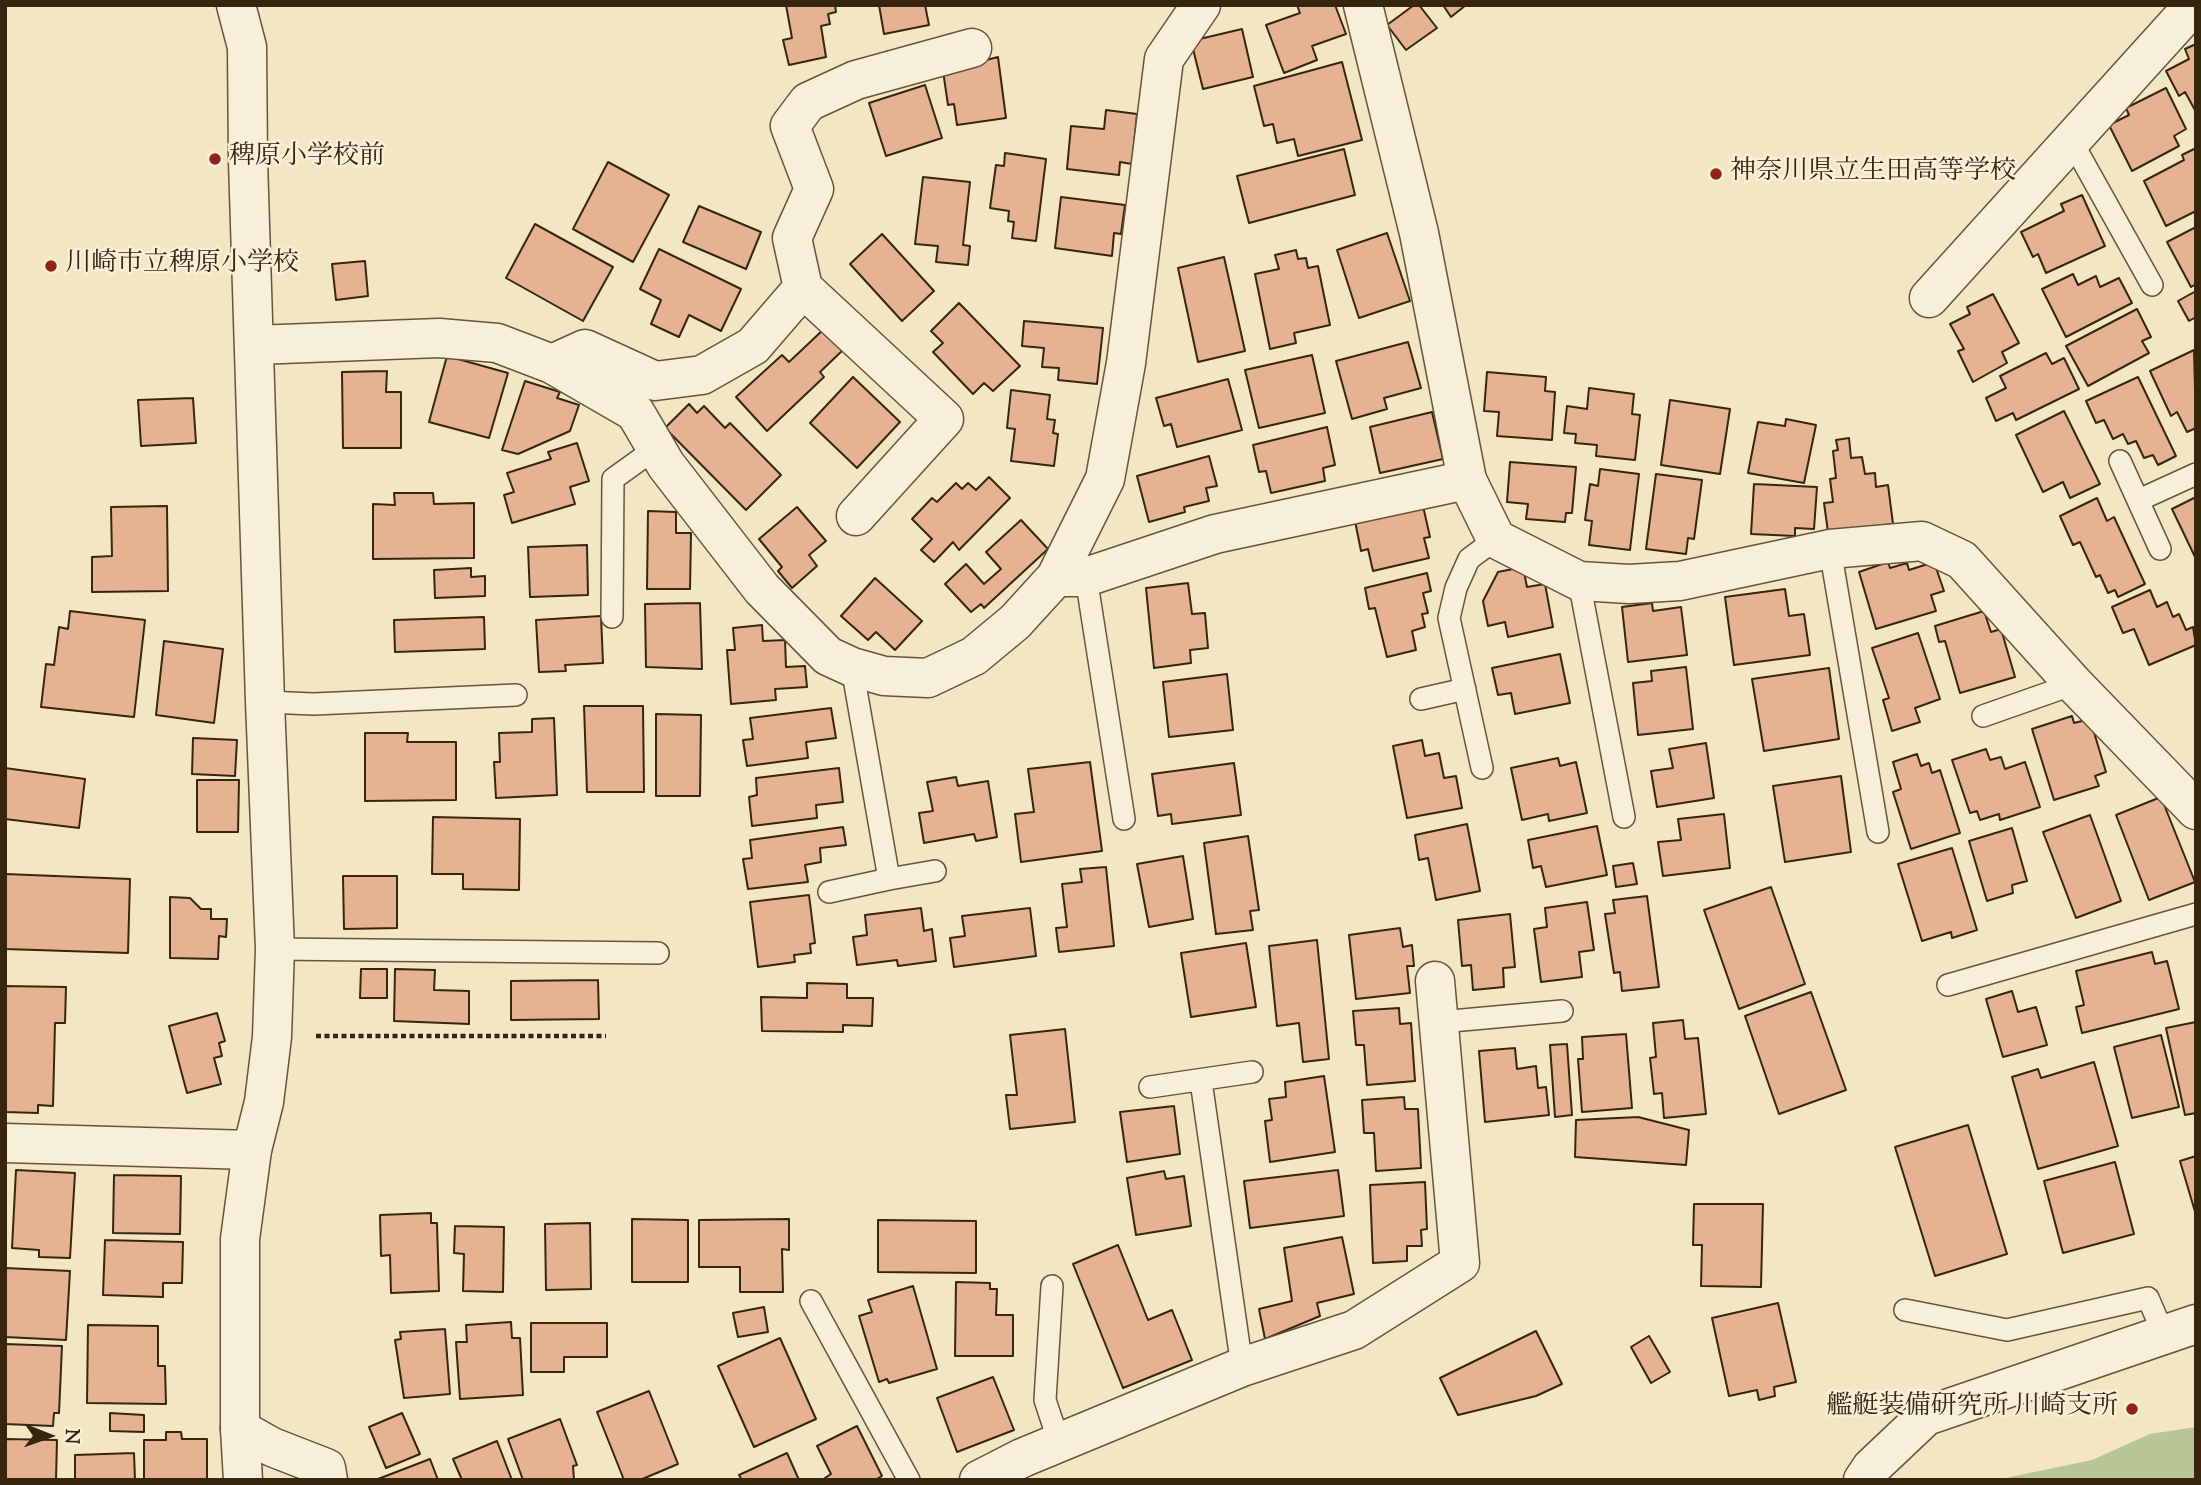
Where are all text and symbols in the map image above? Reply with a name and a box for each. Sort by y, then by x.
place label: 稗原小学校前 [229,143,385,175]
marker: 稗原小学校前 [207,151,223,167]
place label: 神奈川県立生田高等学校 [1730,158,2016,190]
marker: 神奈川県立生田高等学校 [1708,166,1724,182]
place label: 川崎市立稗原小学校 [65,250,299,282]
marker: 川崎市立稗原小学校 [43,258,59,274]
place label: 艦艇装備研究所 川崎支所 [1826,1393,2118,1425]
north arrow [14,1401,84,1471]
marker: 艦艇装備研究所 川崎支所 [2124,1401,2140,1417]
text: N [57,1429,84,1444]

